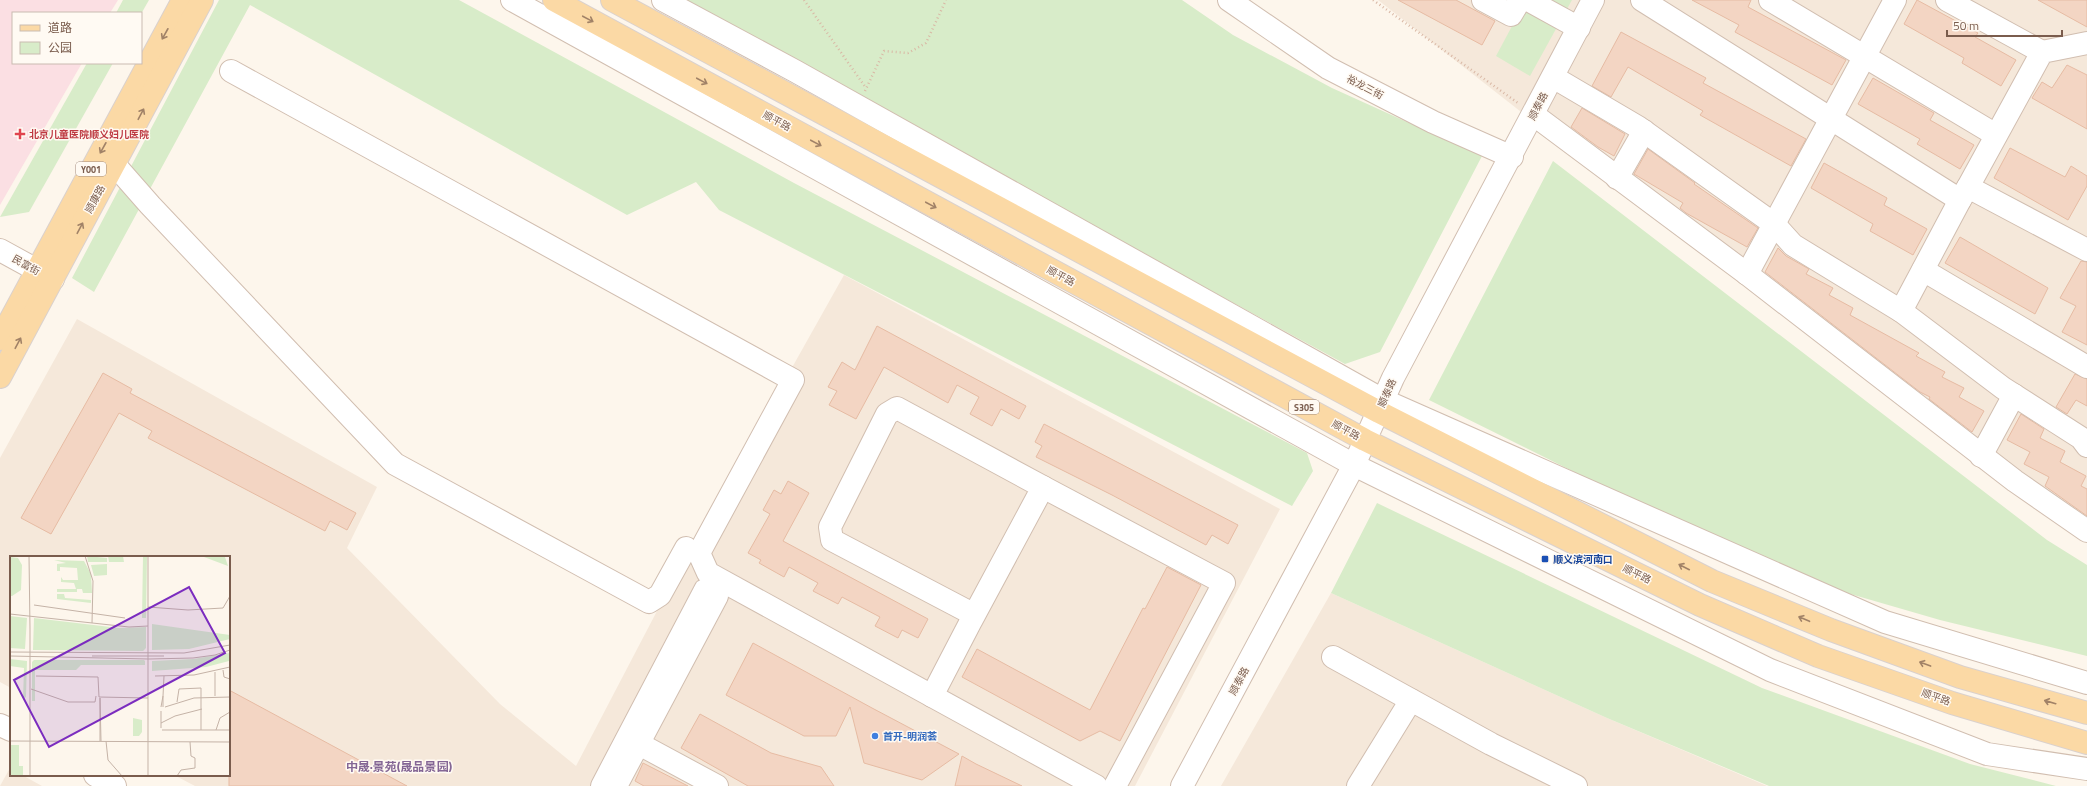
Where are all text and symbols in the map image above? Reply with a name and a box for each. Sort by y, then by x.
legend [12,12,142,64]
scale bar [1947,12,2062,38]
one-way arrow [582,15,594,23]
text: 50 m [1953,16,1979,35]
text: 道路 [48,18,72,37]
one-way arrow [160,28,168,40]
text: 公园 [48,38,72,57]
street label: 裕龙三街 [1344,71,1386,103]
one-way arrow [696,77,708,85]
street label: 顺泰路 [1525,89,1551,123]
street label: 顺平路 [760,107,794,135]
one-way arrow [138,108,145,120]
place label: 北京儿童医院顺义妇儿医院 [29,127,149,142]
marker: 北京儿童医院顺义妇儿医院 [14,128,26,140]
one-way arrow [810,139,822,147]
one-way arrow [98,142,106,154]
road number: Y001 [76,162,106,176]
street label: 顺康路 [81,182,109,216]
one-way arrow [924,201,936,209]
one-way arrow [77,223,84,235]
street label: 民富街 [9,251,43,279]
street label: 顺平路 [1044,262,1078,290]
one-way arrow [15,337,23,349]
street label: 顺泰路 [1374,376,1400,410]
road number: S305 [1289,400,1319,414]
street label: 顺平路 [1329,416,1363,444]
place label: 顺义滨河南口 [1553,552,1613,567]
marker: 顺义滨河南口 [1540,554,1550,564]
inset map [10,556,230,776]
street label: 顺平路 [1620,561,1654,587]
one-way arrow [1679,562,1691,570]
one-way arrow [1798,614,1810,622]
one-way arrow [1919,660,1932,667]
street label: 顺泰路 [1225,664,1253,698]
street label: 顺平路 [1919,685,1953,709]
one-way arrow [2043,698,2056,705]
place label: 首开-明润荟 [883,729,937,744]
marker: 首开-明润荟 [870,731,880,741]
district label: 中晟·景苑(晟品景园) [346,757,453,776]

